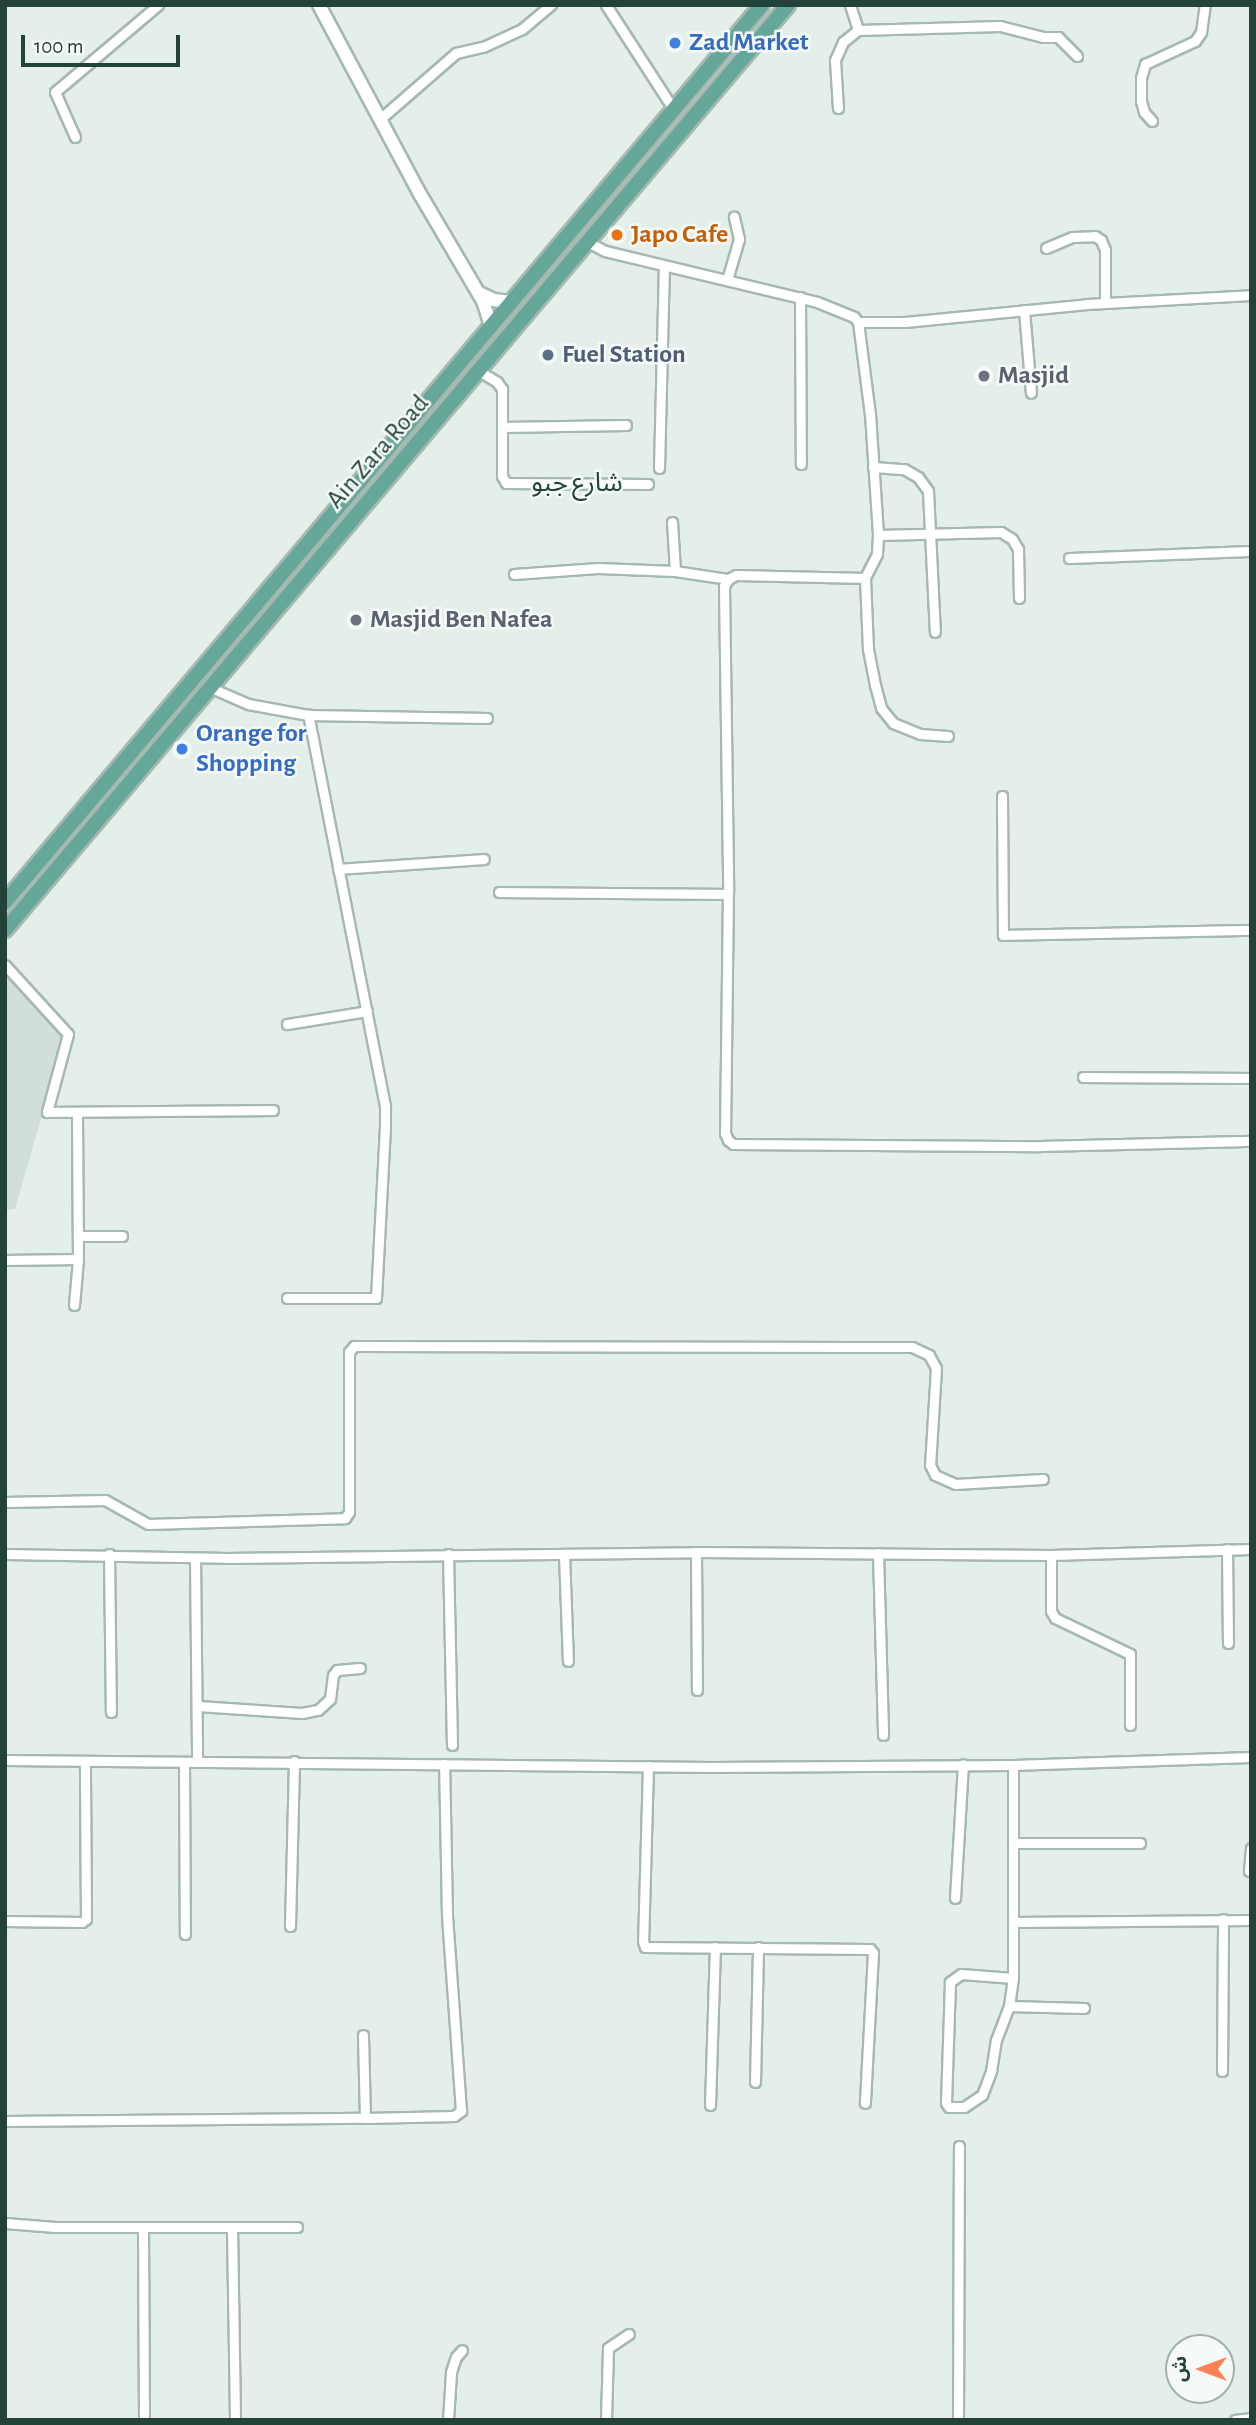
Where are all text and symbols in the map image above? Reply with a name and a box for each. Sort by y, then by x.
scale bar [24,21,184,65]
place label: Zad Market [689,27,808,59]
marker: Zad Market [667,35,683,51]
text: 100 m [34,36,84,57]
place label: Japo Cafe [631,219,728,251]
marker: Japo Cafe [609,227,625,243]
place label: Fuel Station [562,339,686,371]
marker: Fuel Station [540,347,556,363]
place label: Masjid [998,360,1069,392]
marker: Masjid [976,368,992,384]
street label: Ain Zara Road [320,389,436,515]
street label: شارع جبو [531,468,623,500]
place label: Masjid Ben Nafea [370,604,553,636]
marker: Masjid Ben Nafea [348,612,364,628]
place label: Orange for Shopping [196,718,307,780]
marker: Orange for Shopping [174,741,190,757]
north arrow [1165,2334,1235,2404]
text: ش [1171,2356,1190,2382]

